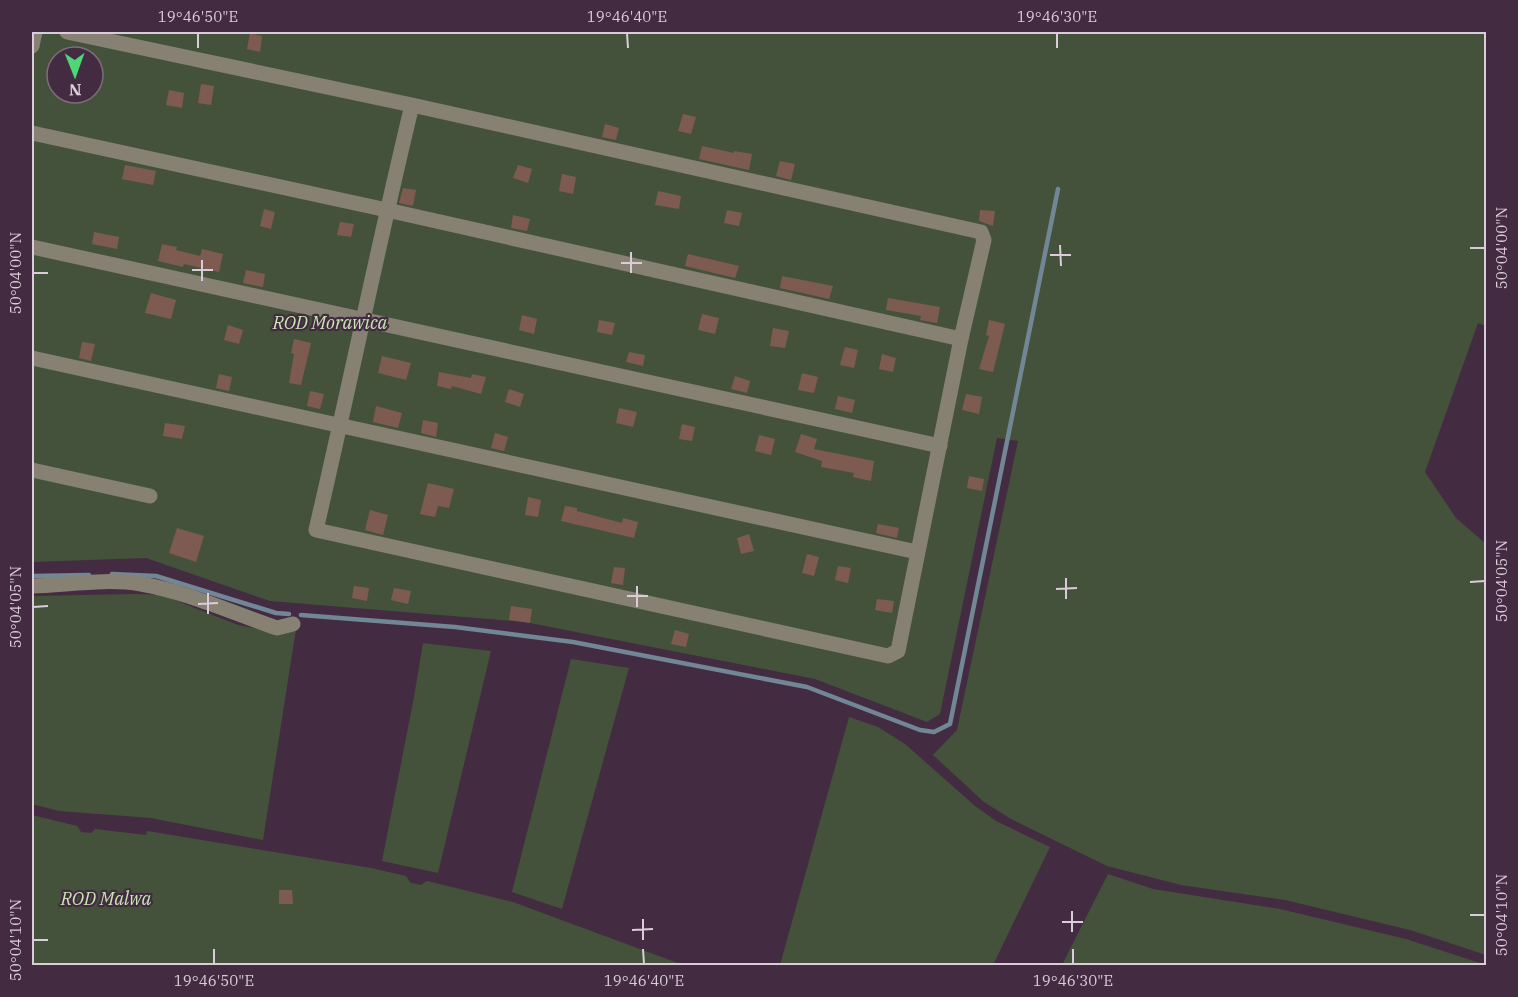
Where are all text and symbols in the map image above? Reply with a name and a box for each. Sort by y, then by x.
text: 19°46'50"E [158,7,238,26]
text: 19°46'40"E [587,7,667,26]
text: 19°46'30"E [1017,7,1097,26]
north arrow [45,45,105,105]
text: N [69,80,82,100]
text: 50°04'00"N [1492,207,1511,289]
text: 50°04'00"N [6,232,25,314]
park label: ROD Morawica [272,311,388,334]
text: 50°04'05"N [1492,540,1511,622]
text: 50°04'05"N [6,566,25,648]
text: 50°04'10"N [1492,874,1511,956]
park label: ROD Malwa [60,887,151,910]
text: 50°04'10"N [6,899,25,981]
text: 19°46'50"E [174,971,254,990]
text: 19°46'40"E [604,971,684,990]
text: 19°46'30"E [1033,971,1113,990]

